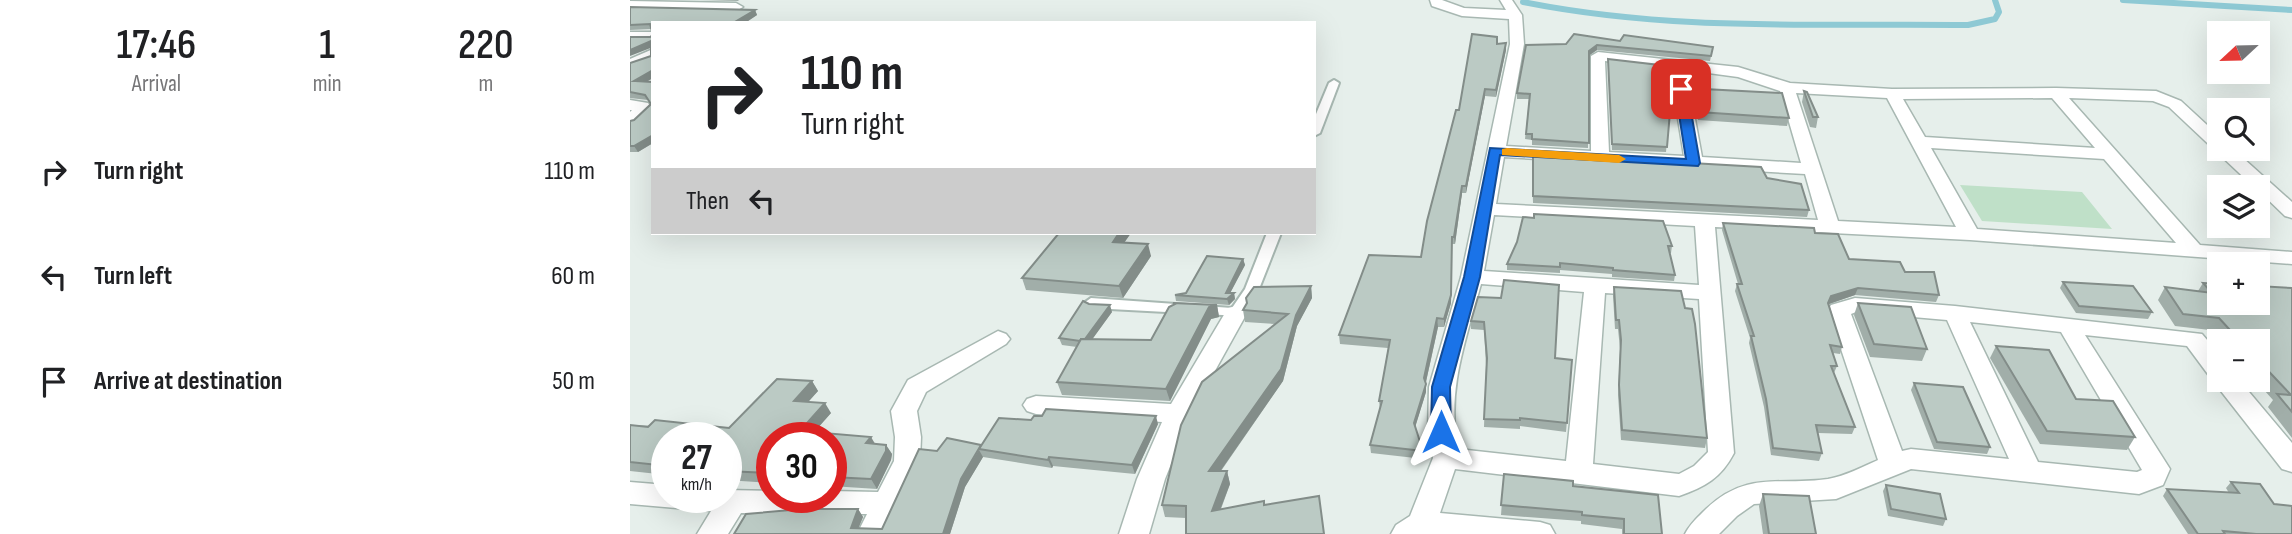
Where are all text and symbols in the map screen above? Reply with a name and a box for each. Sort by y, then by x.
text: 17:46 [117,20,196,71]
text: 1 [319,20,335,71]
text: 220 [458,20,513,71]
north arrow [2207,21,2270,84]
map controls [2207,21,2270,392]
text: 110 m [801,45,903,104]
icon: right [686,49,777,140]
pin [1651,59,1711,119]
text: Arrival [132,70,181,98]
text: min [313,70,342,98]
text: m [478,70,493,98]
icon: arrive [1662,70,1700,108]
button: search [2207,98,2270,161]
text: Turn right [801,105,905,144]
icon: right [35,153,73,191]
text: Turn right [94,156,183,187]
text: 110 m [544,156,595,187]
button: layers [2207,175,2270,238]
icon: left [743,182,781,220]
text: Then [686,186,729,217]
button: + [2207,252,2270,315]
icon: left [35,258,73,296]
text: Turn left [94,261,172,292]
text: 60 m [551,261,595,292]
button: − [2207,329,2270,392]
icon: arrive [35,363,73,401]
text: Arrive at destination [94,366,282,397]
text: 50 m [552,366,595,397]
position arrow [1404,395,1478,469]
speed limit sign: 30 [756,422,847,513]
text: 27 [681,437,712,480]
text: km/h [681,474,712,495]

